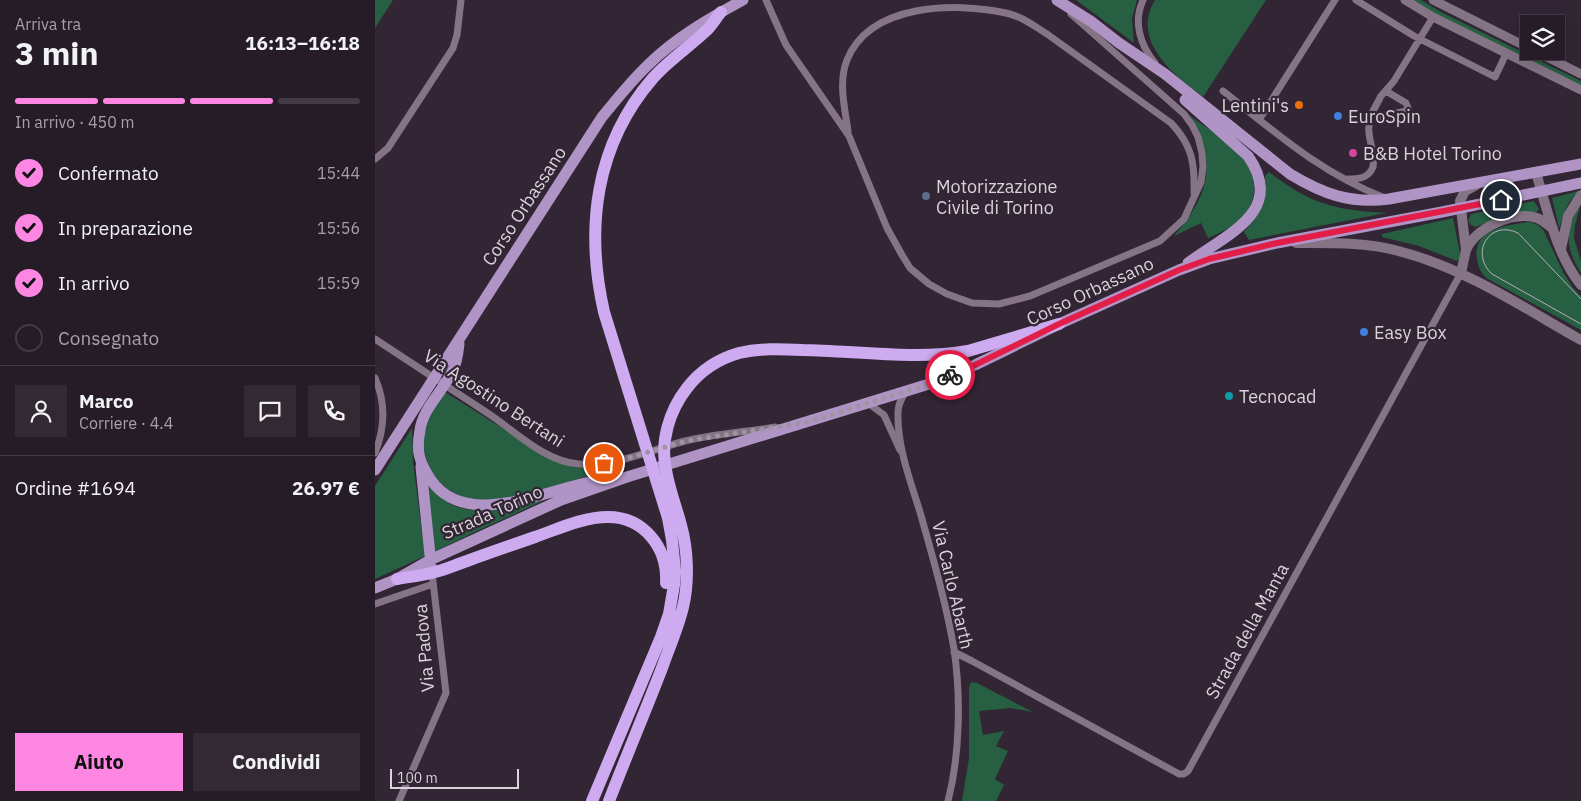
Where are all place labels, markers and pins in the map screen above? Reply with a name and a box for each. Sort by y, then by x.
place label: Lentini's [1221,94,1289,117]
marker: Lentini's [1293,99,1305,111]
place label: EuroSpin [1348,105,1421,128]
marker: EuroSpin [1332,110,1344,122]
place label: B&B Hotel Torino [1363,142,1502,165]
marker: B&B Hotel Torino [1347,147,1359,159]
place label: Motorizzazione Civile di Torino [936,175,1058,219]
pin [1480,179,1522,221]
marker: Motorizzazione Civile di Torino [920,190,932,202]
place label: Easy Box [1374,321,1447,344]
marker: Easy Box [1358,326,1370,338]
place label: Tecnocad [1239,385,1316,408]
marker: Tecnocad [1223,390,1235,402]
pin [583,442,625,484]

